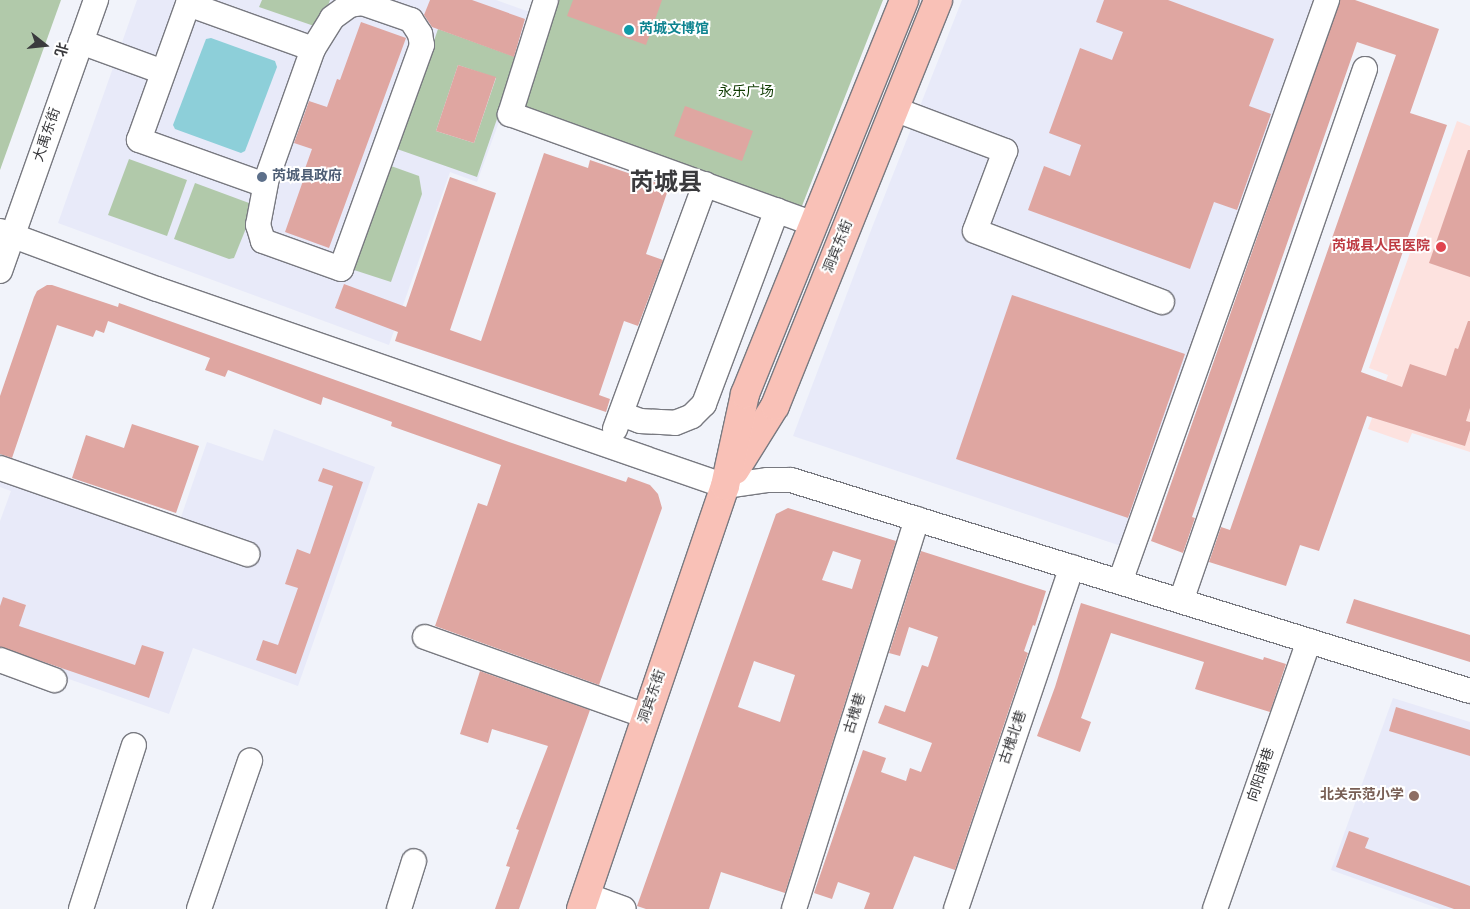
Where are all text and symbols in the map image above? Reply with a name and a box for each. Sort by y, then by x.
north arrow [20,20,70,70]
place label: 芮城文博馆 [639,22,709,38]
marker: 芮城文博馆 [623,24,635,36]
text: 北 [50,40,70,58]
park label: 永乐广场 [718,85,774,101]
street label: 大禹东街 [31,106,65,164]
place label: 芮城县政府 [272,169,342,185]
marker: 芮城县政府 [256,171,268,183]
district label: 芮城县 [630,171,702,199]
street label: 洞宾东街 [821,218,857,276]
place label: 芮城县人民医院 [1332,239,1430,255]
marker: 芮城县人民医院 [1434,240,1448,254]
street label: 洞宾东街 [636,668,670,726]
street label: 古槐巷 [842,691,870,737]
street label: 古槐北巷 [997,709,1031,767]
street label: 向阳南巷 [1245,746,1279,804]
place label: 北关示范小学 [1320,788,1404,804]
marker: 北关示范小学 [1408,790,1420,802]

